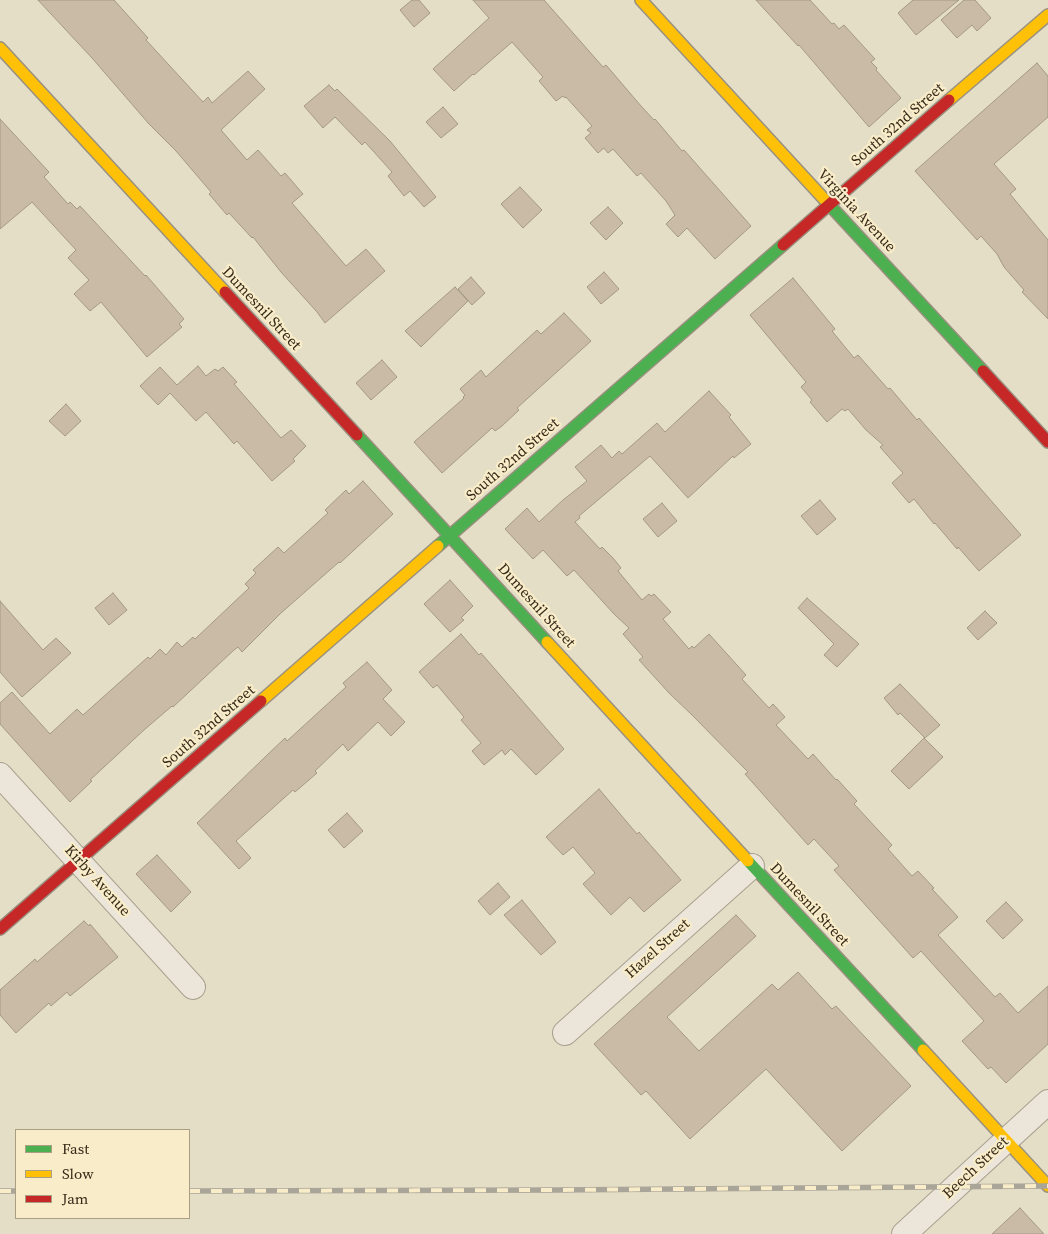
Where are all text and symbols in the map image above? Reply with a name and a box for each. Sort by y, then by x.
street label: South 32nd Street [848,80,948,170]
street label: Virginia Avenue [813,166,899,256]
street label: Dumesnil Street [218,264,304,354]
street label: South 32nd Street [463,415,563,505]
street label: Dumesnil Street [493,560,579,652]
street label: South 32nd Street [159,682,259,772]
street label: Kirby Avenue [60,842,134,920]
street label: Dumesnil Street [766,860,852,950]
street label: Hazel Street [622,915,694,983]
legend [15,1129,190,1219]
street label: Beech Street [939,1133,1013,1203]
text: Fast [62,1138,89,1159]
text: Slow [62,1163,94,1184]
text: Jam [62,1188,88,1209]

